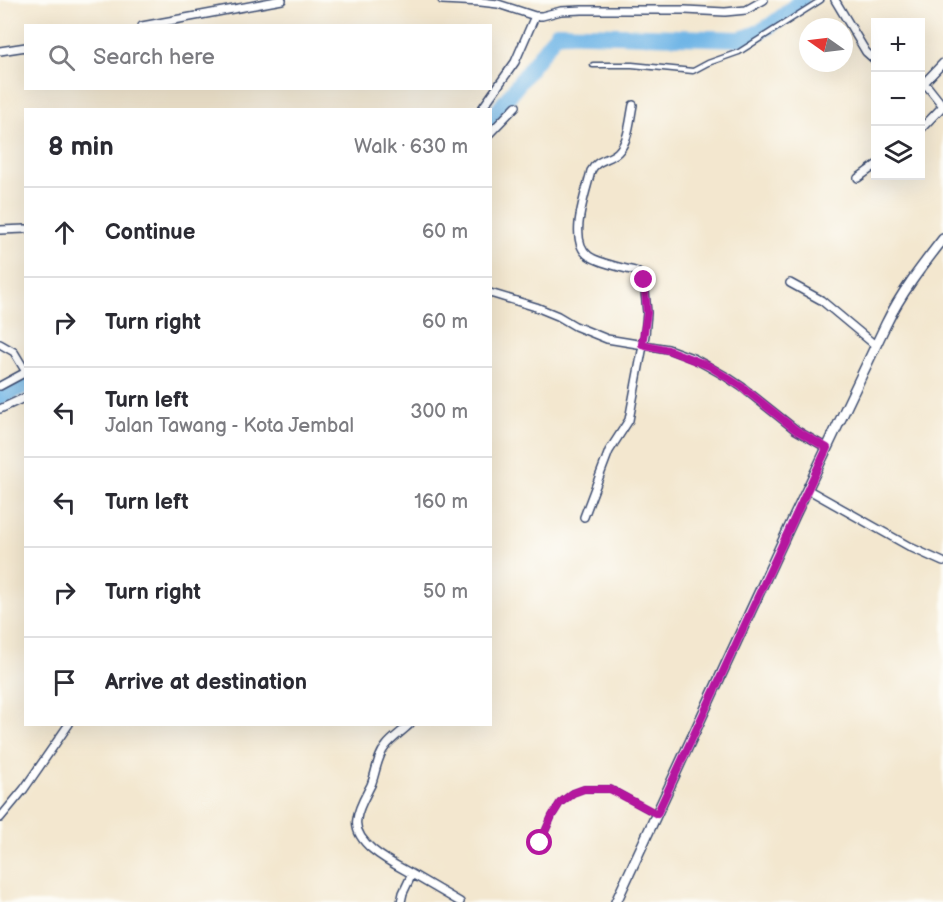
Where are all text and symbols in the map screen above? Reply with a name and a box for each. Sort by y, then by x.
north arrow [799,18,853,72]
map controls [871,18,925,180]
button: + [871,18,925,72]
search box [24,24,492,90]
icon: search [45,41,78,74]
text: Search here [93,44,215,71]
button: − [871,72,925,126]
button: layers [871,126,925,180]
text: 8 min [48,132,114,163]
text: Walk · 630 m [354,135,468,159]
icon: ahead [48,216,81,249]
text: Continue [105,219,195,246]
text: 60 m [422,220,468,244]
route end [630,266,656,292]
icon: right [48,306,81,339]
text: Turn right [105,309,201,336]
text: 60 m [422,310,468,334]
text: Turn left [105,387,189,414]
icon: left [48,396,81,429]
text: 300 m [410,400,468,424]
text: Jalan Tawang - Kota Jembal [105,414,354,438]
icon: left [48,486,81,519]
text: Turn left [105,489,189,516]
text: 160 m [414,490,468,514]
icon: right [48,576,81,609]
text: Turn right [105,579,201,606]
text: 50 m [423,580,468,604]
icon: arrive [48,666,81,699]
text: Arrive at destination [105,669,307,696]
route start [526,829,552,855]

